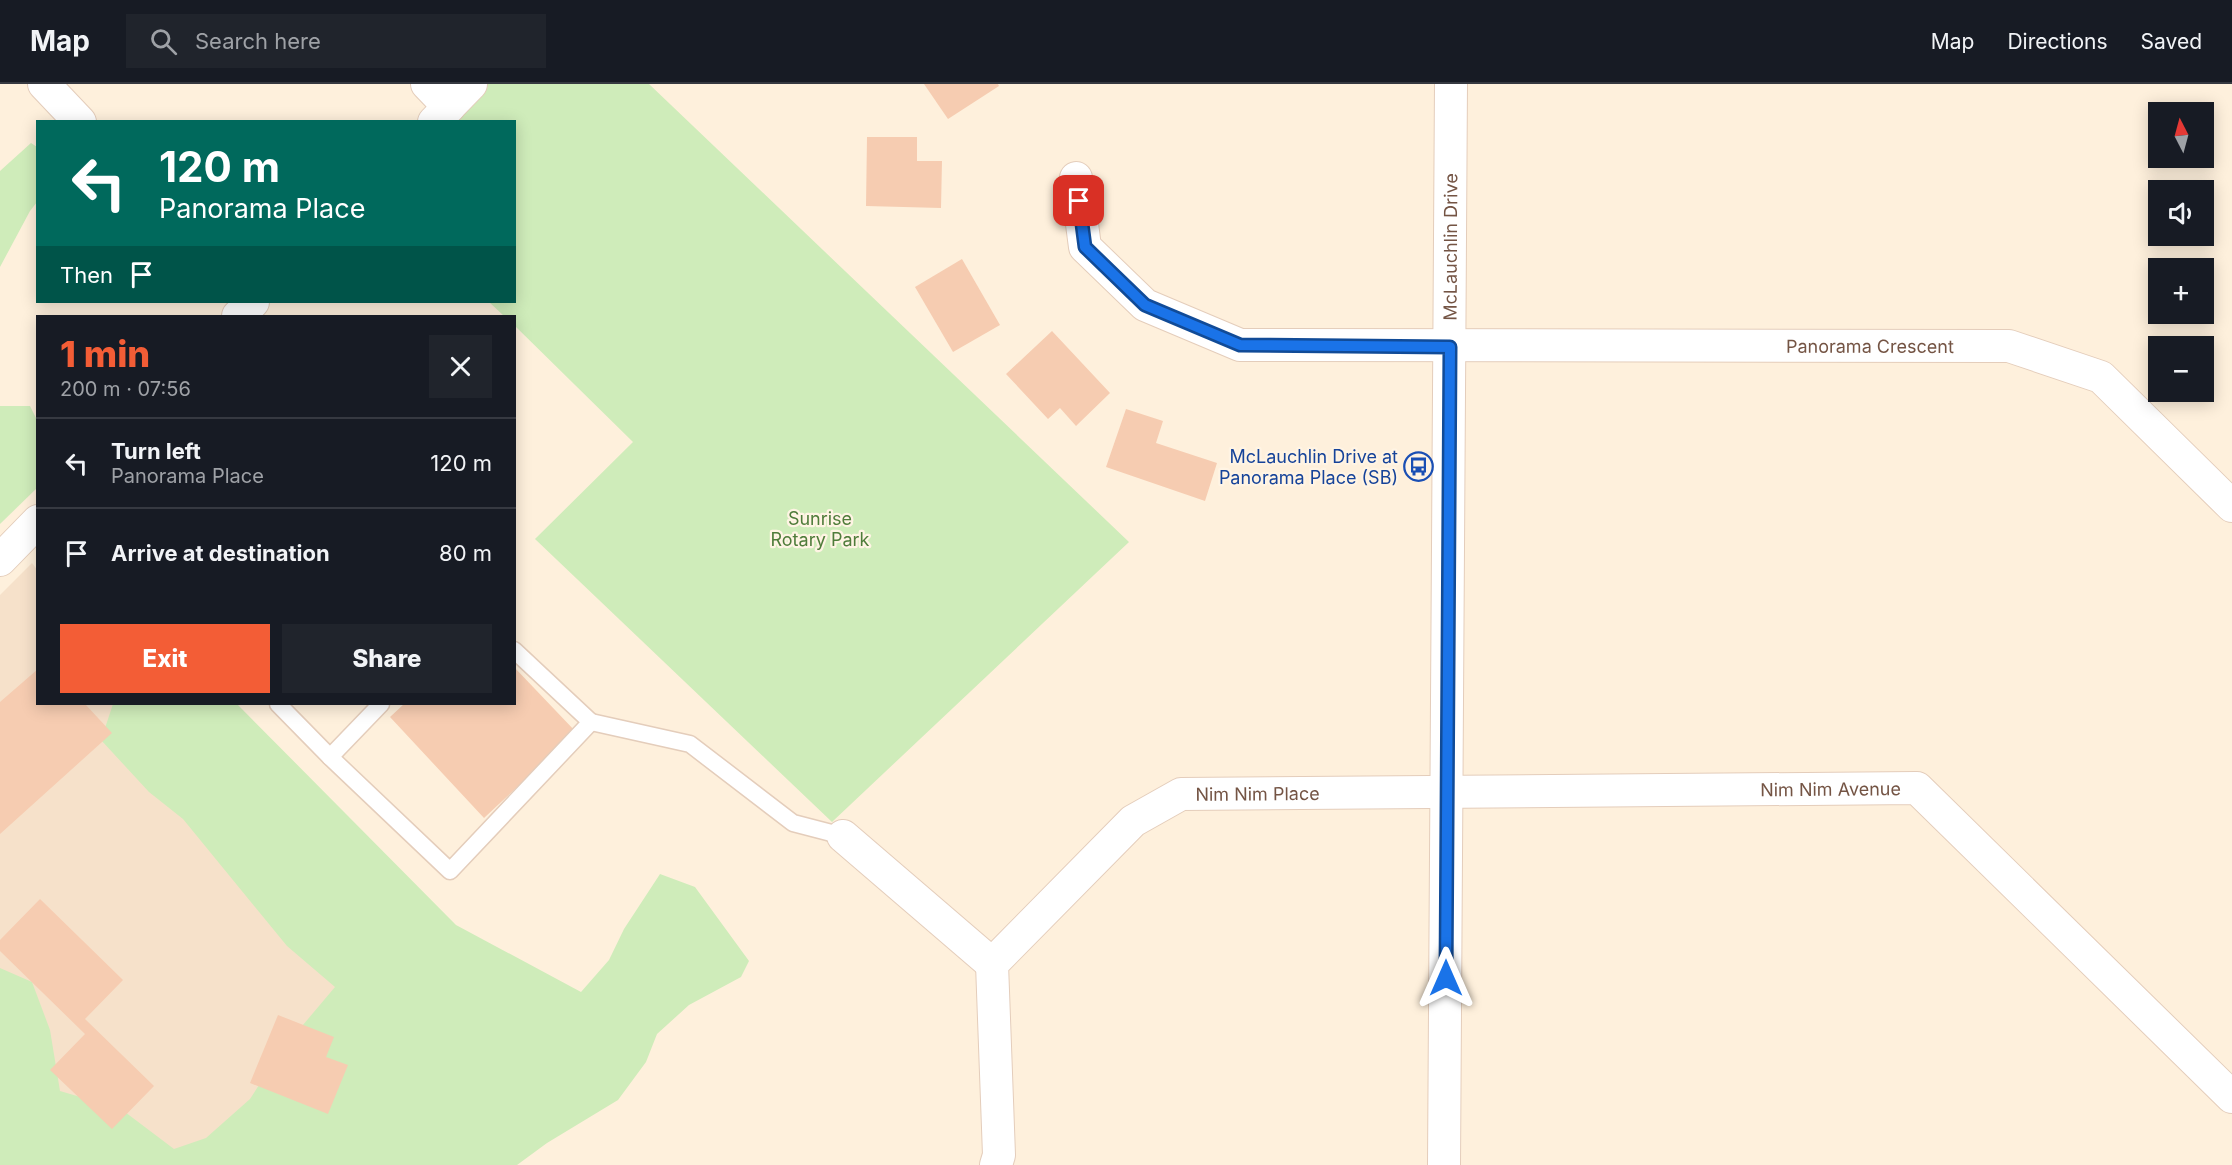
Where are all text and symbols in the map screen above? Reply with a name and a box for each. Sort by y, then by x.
search box [126,14,546,68]
text: Map [30,24,90,58]
icon: search [147,25,180,58]
text: Search here [195,28,321,54]
text: Map [1931,29,1974,54]
text: Directions [2007,29,2108,54]
text: Saved [2141,29,2202,54]
north arrow [2148,102,2214,168]
map controls [2148,102,2214,402]
text: 120 m [159,141,280,192]
icon: left [60,144,138,222]
street label: McLauchlin Drive [1439,173,1461,321]
pin [1053,175,1104,226]
button: sound [2148,180,2214,246]
icon: arrive [1062,184,1095,217]
text: Panorama Place [159,192,365,225]
icon: arrive [125,258,158,291]
button: + [2148,258,2214,324]
text: Then [60,262,113,288]
text: 1 min [60,332,150,376]
button: close [429,335,492,398]
street label: Panorama Crescent [1786,335,1954,356]
button: − [2148,336,2214,402]
text: 200 m · 07:56 [60,377,191,401]
text: Turn left [111,438,201,464]
place label: McLauchlin Drive at Panorama Place (SB) [1219,446,1398,488]
icon: left [60,447,93,480]
text: 120 m [430,450,492,476]
bus stop icon: McLauchlin Drive at Panorama Place (SB) [1403,450,1435,482]
text: Panorama Place [111,464,264,488]
park label: Sunrise Rotary Park [771,508,870,550]
icon: arrive [60,537,93,570]
text: Arrive at destination [111,540,330,566]
text: 80 m [439,540,492,566]
button: Exit [60,624,270,693]
button: Share [282,624,492,693]
street label: Nim Nim Avenue [1760,778,1901,800]
street label: Nim Nim Place [1195,782,1320,804]
position arrow [1414,946,1478,1010]

